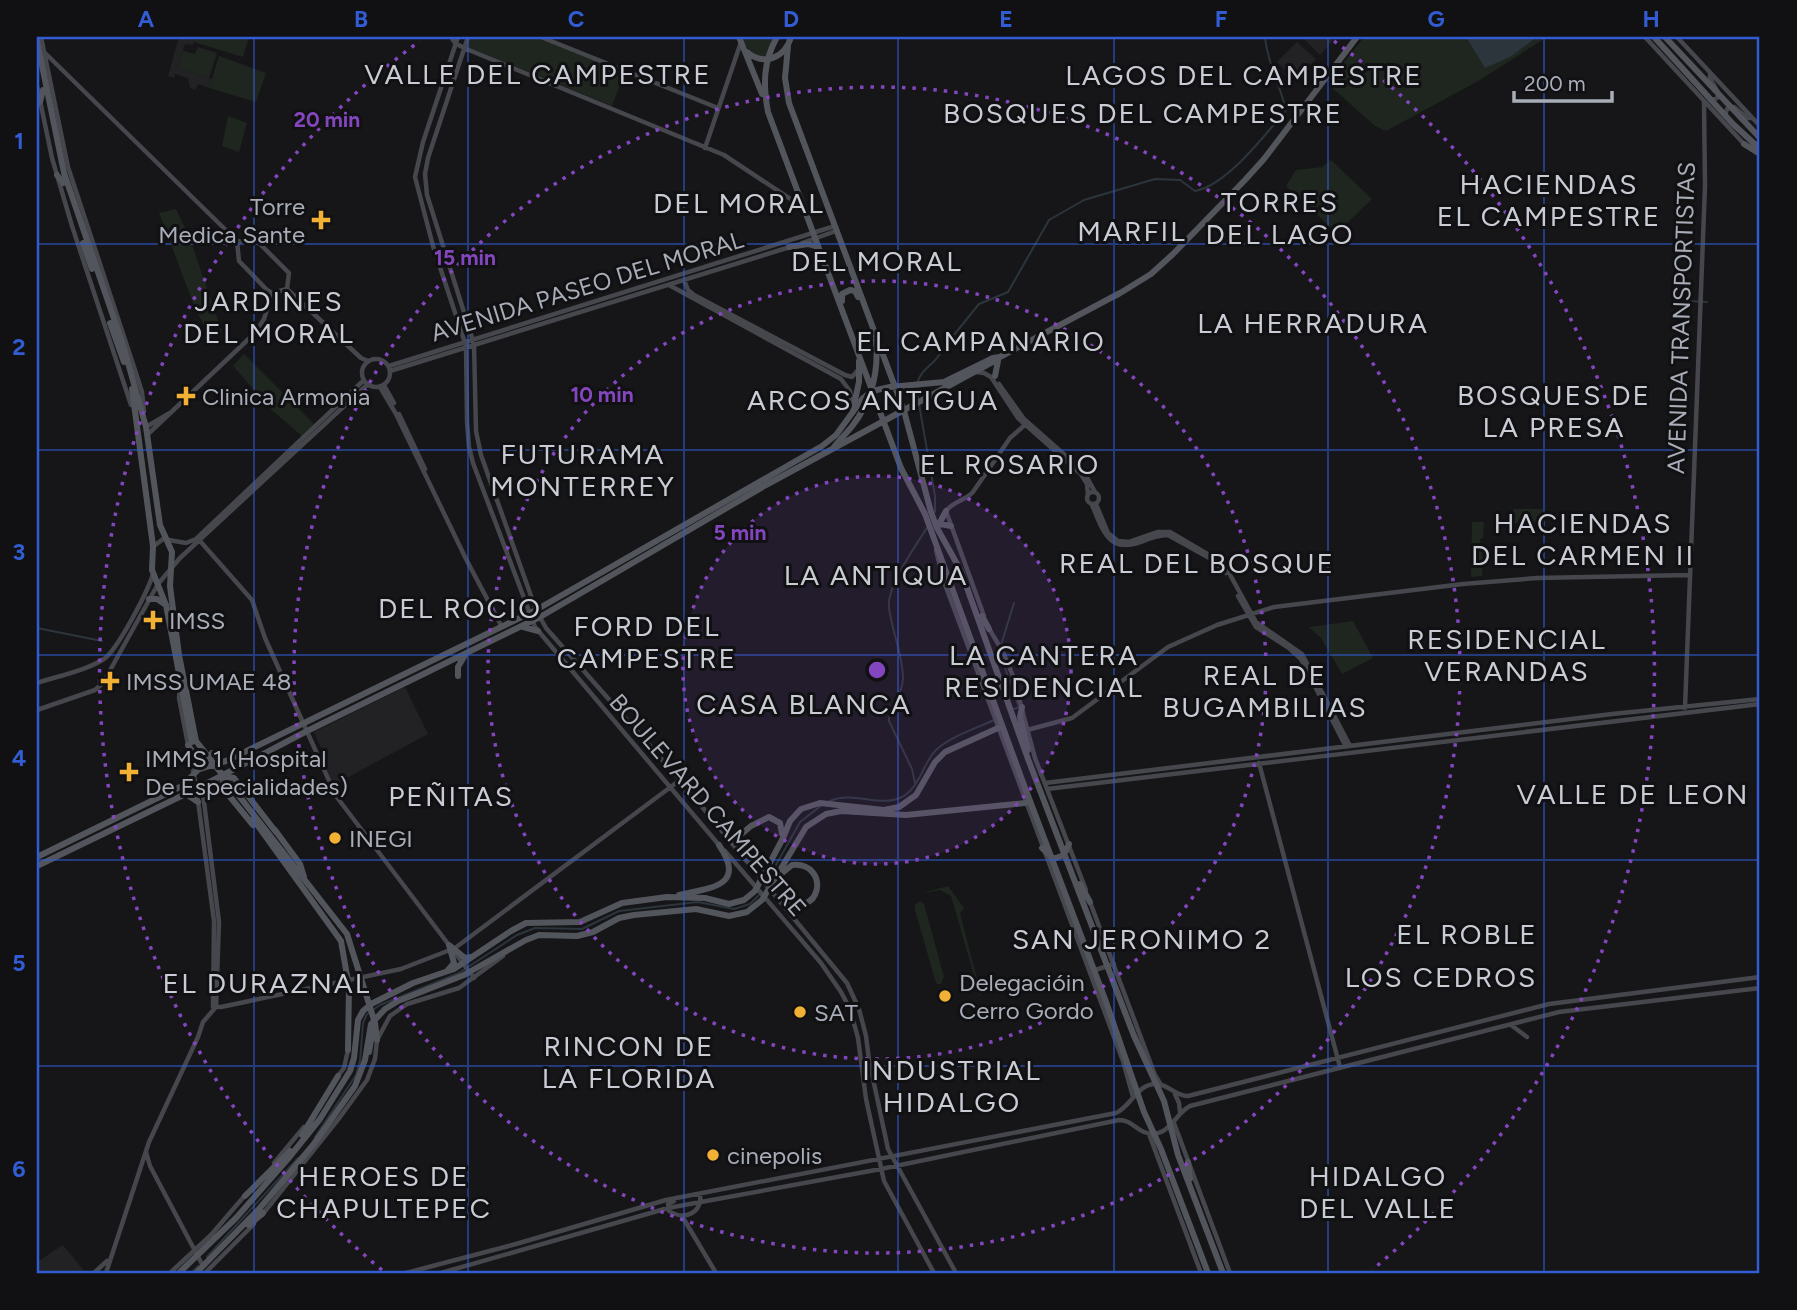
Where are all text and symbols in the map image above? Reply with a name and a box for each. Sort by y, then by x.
text: A [138,5,155,33]
text: B [354,5,368,33]
text: C [568,5,585,33]
text: D [783,5,799,33]
text: E [999,5,1013,33]
text: F [1215,5,1228,33]
text: G [1427,5,1445,33]
text: H [1642,5,1660,33]
district label: VALLE DEL CAMPESTRE [364,57,712,91]
district label: LAGOS DEL CAMPESTRE [1065,58,1423,92]
scale bar [1514,60,1612,104]
text: 200 m [1524,71,1586,96]
district label: BOSQUES DEL CAMPESTRE [943,96,1343,130]
text: 20 min [294,107,360,132]
text: 1 [14,127,24,155]
street label: AVENIDA TRANSPORTISTAS [1661,161,1701,475]
district label: HACIENDAS EL CAMPESTRE [1437,167,1661,233]
district label: TORRES DEL LAGO [1205,185,1355,251]
district label: DEL MORAL [653,186,825,220]
place label: Torre Medica Sante [158,192,305,249]
marker: Torre Medica Sante [311,210,331,230]
district label: MARFIL [1077,214,1187,248]
street label: AVENIDA PASEO DEL MORAL [427,224,747,347]
district label: DEL MORAL [791,244,963,278]
text: 15 min [434,245,496,270]
district label: JARDINES DEL MORAL [183,284,355,350]
district label: LA HERRADURA [1197,306,1429,340]
district label: EL CAMPANARIO [856,324,1106,358]
text: 2 [12,333,26,361]
district label: BOSQUES DE LA PRESA [1457,378,1651,444]
place label: Clinica Armonia [202,382,370,411]
text: 10 min [570,382,634,407]
district label: ARCOS ANTIGUA [747,383,999,417]
marker: Clinica Armonia [176,386,196,406]
district label: FUTURAMA MONTERREY [490,437,676,503]
district label: EL ROSARIO [920,447,1100,481]
district label: HACIENDAS DEL CARMEN II [1471,506,1695,572]
text: 5 min [714,520,766,545]
text: 3 [13,538,25,566]
district label: REAL DEL BOSQUE [1059,546,1335,580]
district label: LA ANTIQUA [784,558,968,592]
district label: DEL ROCIO [378,591,542,625]
place label: IMSS [169,606,225,635]
district label: FORD DEL CAMPESTRE [557,609,737,675]
marker: IMSS [143,610,163,630]
district label: RESIDENCIAL VERANDAS [1407,622,1607,688]
district label: LA CANTERA RESIDENCIAL [944,638,1144,704]
centre of rings [865,658,889,682]
district label: REAL DE BUGAMBILIAS [1162,658,1368,724]
place label: IMSS UMAE 48 [126,667,292,696]
marker: IMSS UMAE 48 [100,671,120,691]
district label: CASA BLANCA [696,687,912,721]
street label: BOULEVARD CAMPESTRE [603,688,813,922]
text: 4 [12,744,26,772]
place label: IMMS 1 (Hospital De Especialidades) [145,744,348,801]
marker: IMMS 1 (Hospital De Especialidades) [119,762,139,782]
district label: VALLE DE LEON [1516,777,1750,811]
district label: PEÑITAS [388,779,514,813]
place label: INEGI [349,824,413,853]
marker: INEGI [327,830,343,846]
district label: EL ROBLE [1396,917,1538,951]
district label: SAN JERONIMO 2 [1012,922,1272,956]
text: 5 [12,949,26,977]
district label: LOS CEDROS [1345,960,1537,994]
district label: EL DURAZNAL [163,966,371,1000]
place label: Delegacióin Cerro Gordo [959,968,1094,1025]
marker: Delegacióin Cerro Gordo [937,988,953,1004]
place label: SAT [814,998,858,1027]
marker: SAT [792,1004,808,1020]
district label: RINCON DE LA FLORIDA [542,1029,716,1095]
district label: INDUSTRIAL HIDALGO [862,1053,1042,1119]
place label: cinepolis [727,1141,822,1170]
marker: cinepolis [705,1147,721,1163]
text: 6 [12,1155,26,1183]
district label: HEROES DE CHAPULTEPEC [276,1159,492,1225]
district label: HIDALGO DEL VALLE [1299,1159,1457,1225]

